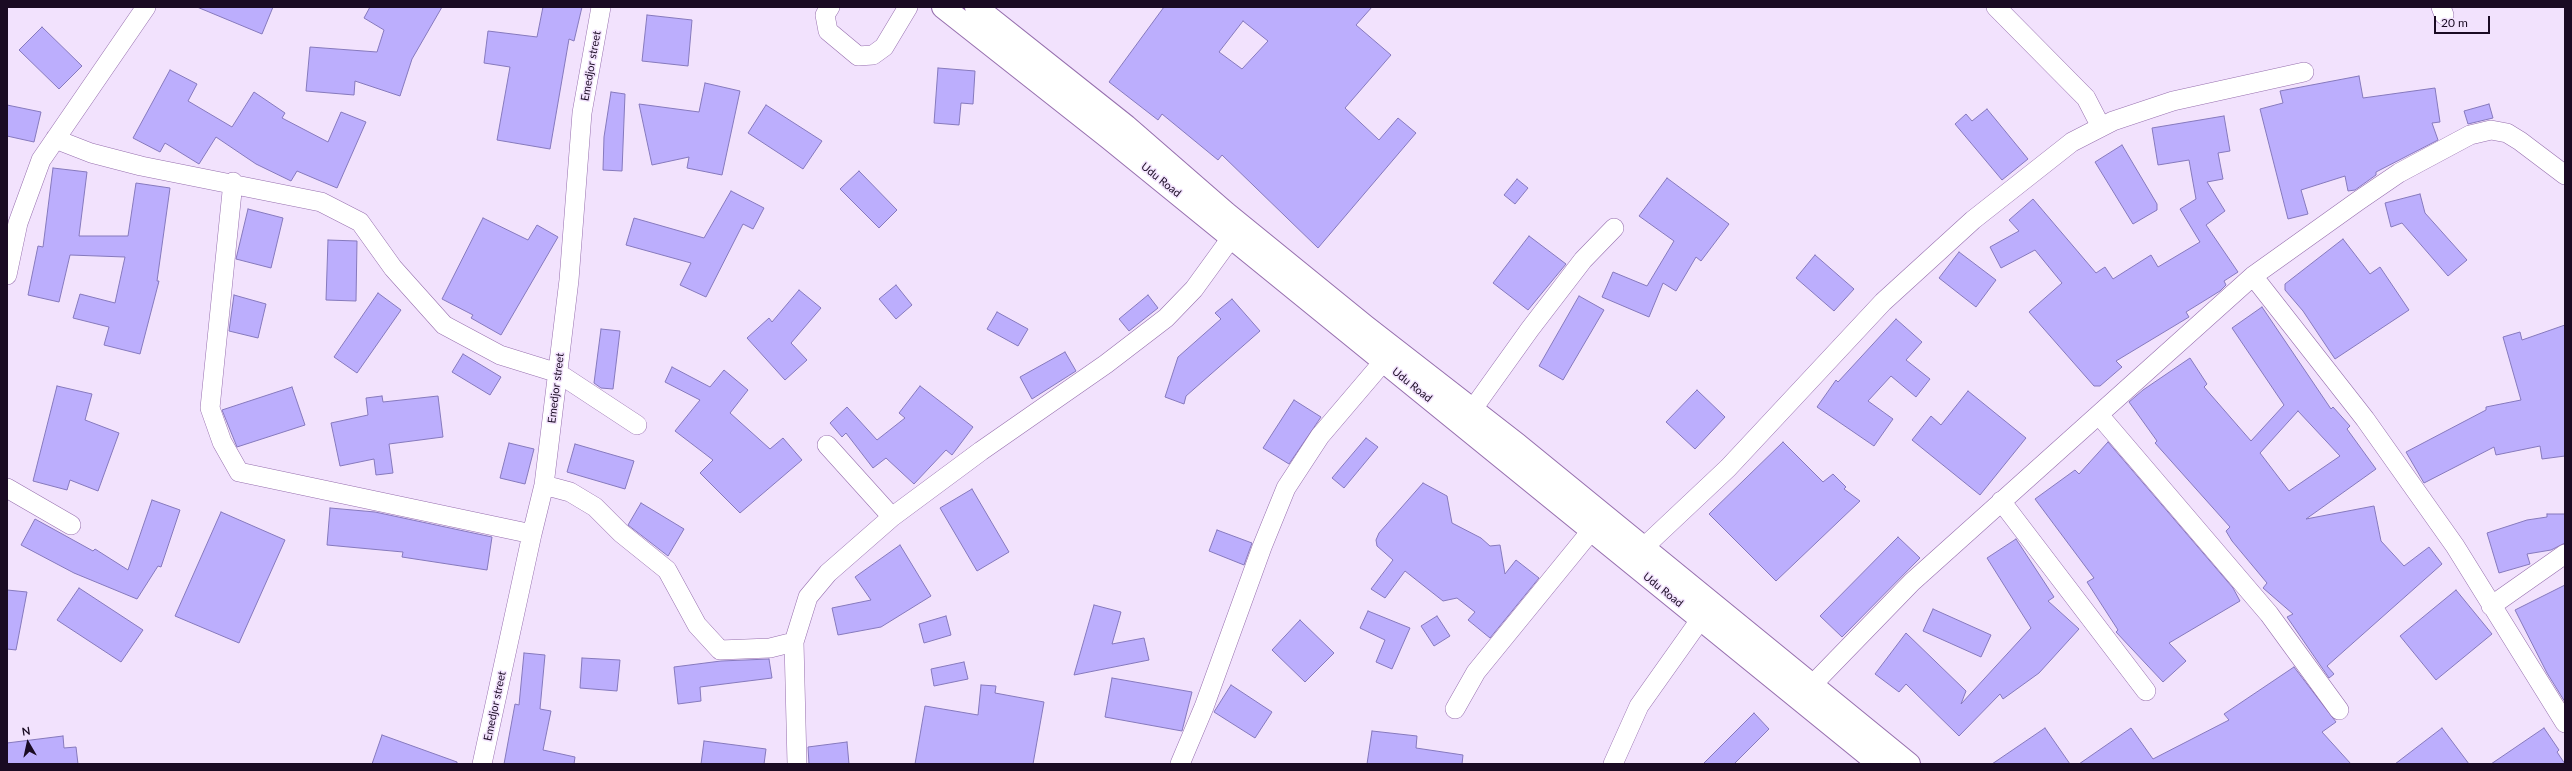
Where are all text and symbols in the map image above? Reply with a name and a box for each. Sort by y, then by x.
scale bar [2436,8,2492,34]
text: 20 m [2441,15,2468,30]
street label: Emedjor street [578,30,604,102]
street label: Udu Road [1138,160,1184,200]
street label: Emedjor street [545,352,567,424]
street label: Udu Road [1389,365,1435,405]
street label: Udu Road [1640,570,1686,610]
street label: Emedjor street [481,670,509,742]
north arrow [8,723,48,763]
text: N [21,724,31,738]

